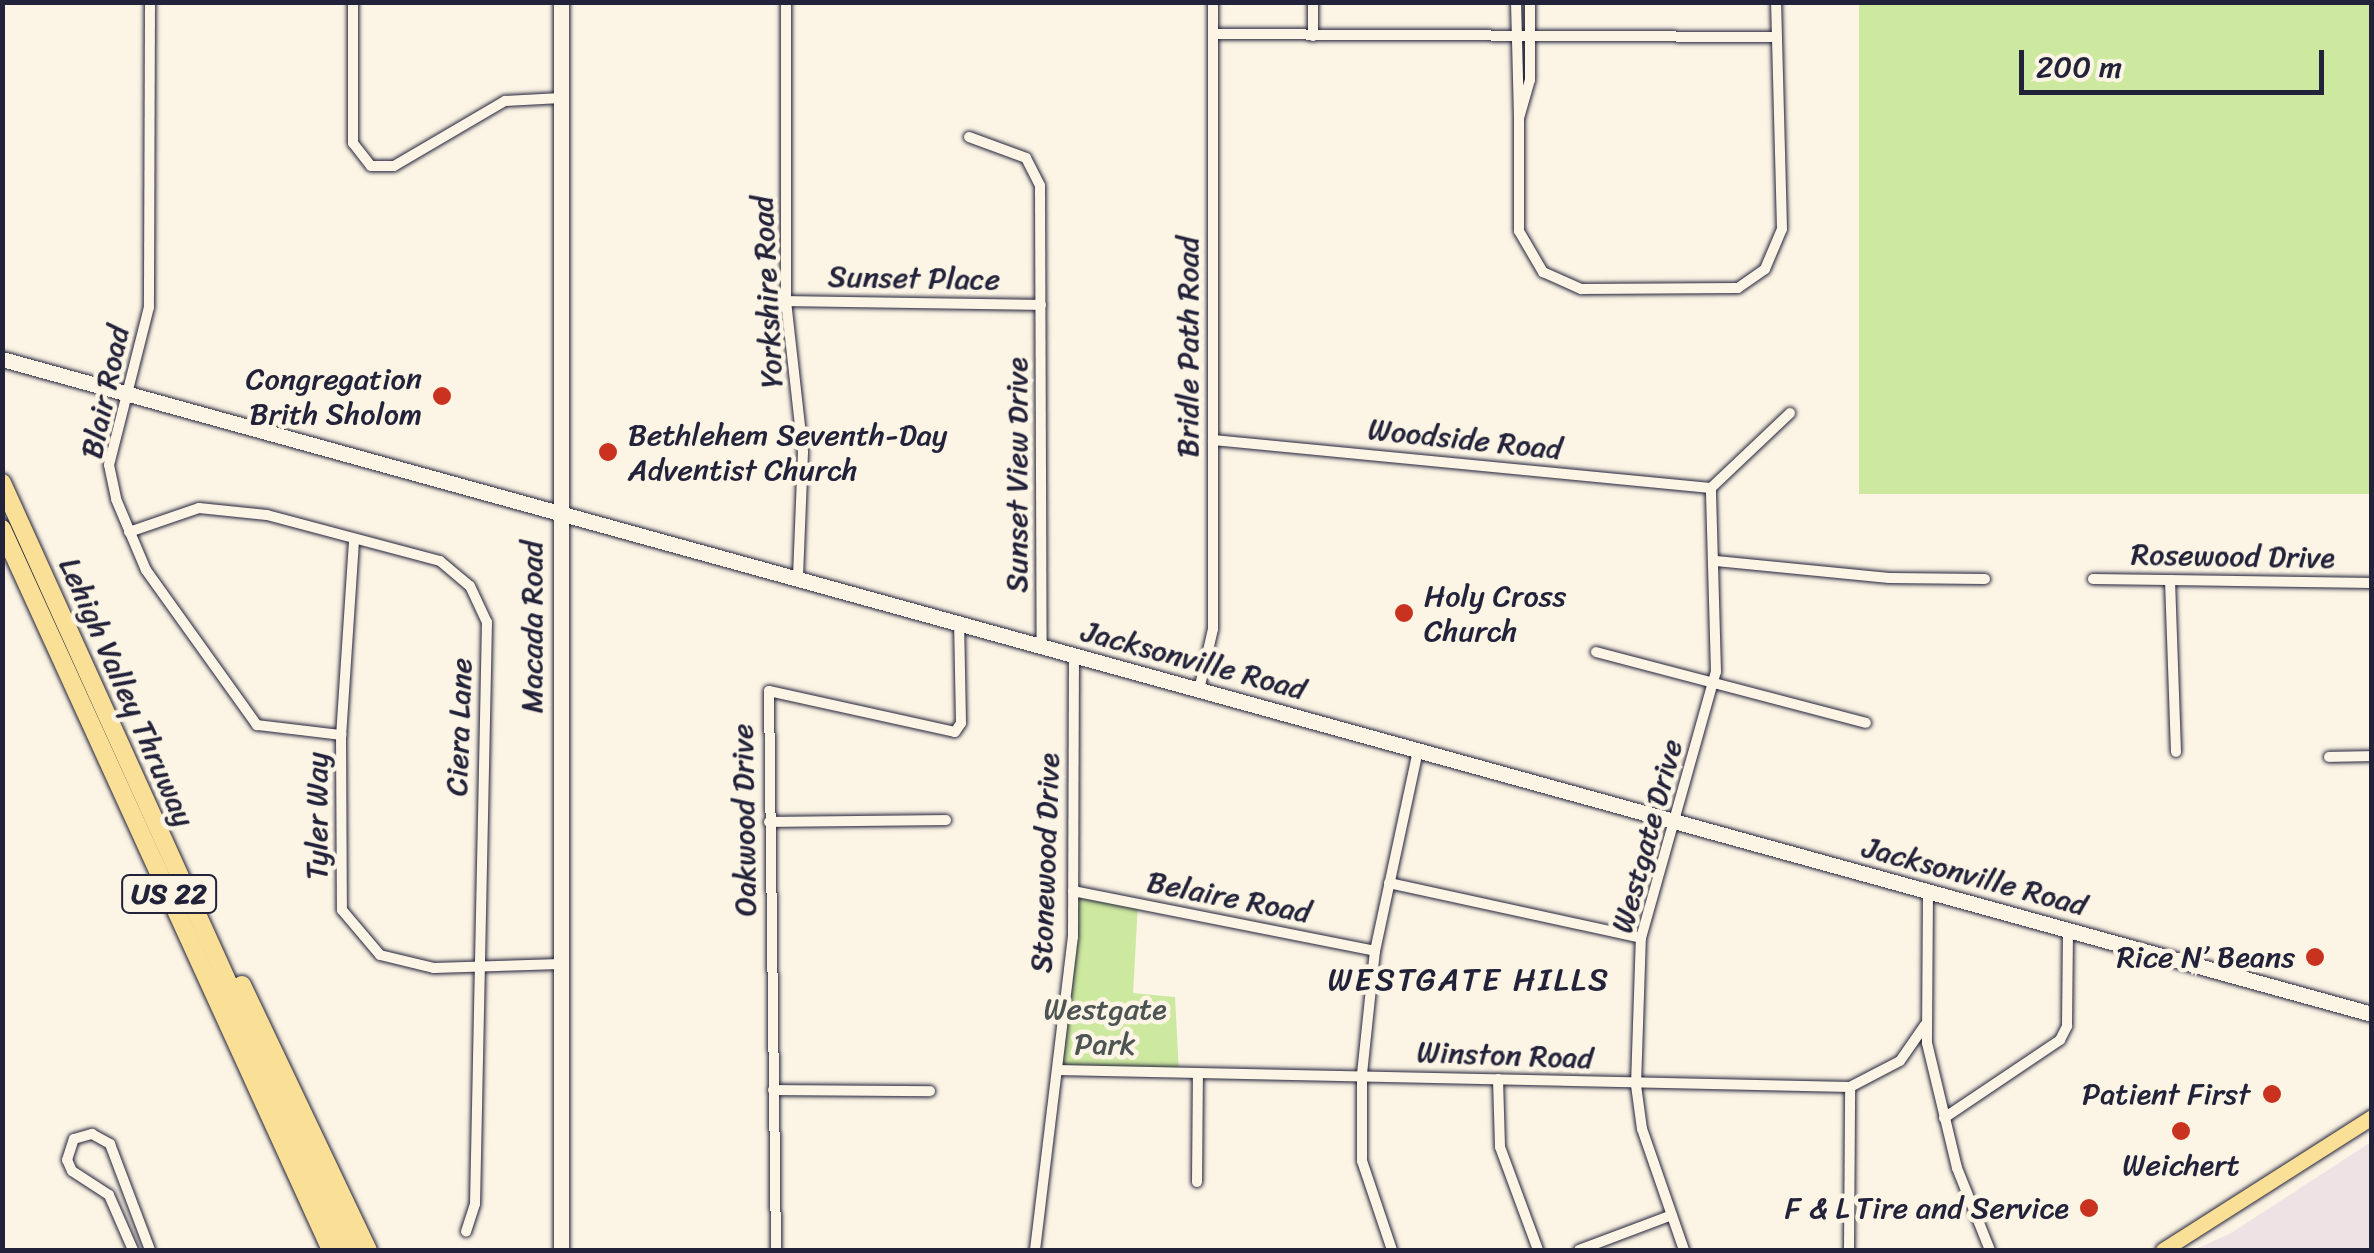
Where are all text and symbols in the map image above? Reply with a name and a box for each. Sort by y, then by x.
scale bar [2024,30,2329,92]
text: 200 m [2036,40,2122,94]
street label: Yorkshire Road [744,195,790,389]
street label: Bridle Path Road [1170,236,1206,458]
street label: Sunset Place [827,258,1001,298]
street label: Blair Road [73,322,137,462]
street label: Sunset View Drive [999,356,1035,594]
place label: Congregation Brith Sholom [246,361,422,432]
marker: Congregation Brith Sholom [431,385,453,407]
street label: Woodside Road [1366,411,1564,467]
place label: Bethlehem Seventh-Day Adventist Church [628,417,946,488]
marker: Bethlehem Seventh-Day Adventist Church [597,441,619,463]
street label: Rosewood Drive [2130,536,2336,576]
street label: Macada Road [514,541,550,713]
street label: Lehigh Valley Thruway [51,552,203,832]
place label: Holy Cross Church [1424,578,1565,648]
marker: Holy Cross Church [1393,602,1415,624]
street label: Jacksonville Road [1078,613,1310,707]
street label: Ciera Lane [439,657,479,797]
street label: Oakwood Drive [724,723,764,917]
street label: Westgate Drive [1604,735,1690,937]
street label: Tyler Way [299,752,335,880]
street label: Stonewood Drive [1023,752,1067,974]
street label: Jacksonville Road [1859,829,2091,923]
street label: Belaire Road [1144,863,1314,931]
road number: US 22 [119,871,219,917]
place label: Rice N’ Beans [2116,939,2295,975]
marker: Rice N’ Beans [2304,946,2326,968]
district label: WESTGATE HILLS [1329,961,1609,999]
park label: Westgate Park [1043,991,1167,1062]
street label: Winston Road [1416,1034,1594,1076]
place label: Patient First [2082,1076,2250,1112]
marker: Patient First [2259,1081,2285,1107]
marker: Weichert [2170,1120,2192,1142]
place label: Weichert [2122,1147,2240,1183]
place label: F & L Tire and Service [1783,1190,2069,1226]
marker: F & L Tire and Service [2078,1197,2100,1219]

